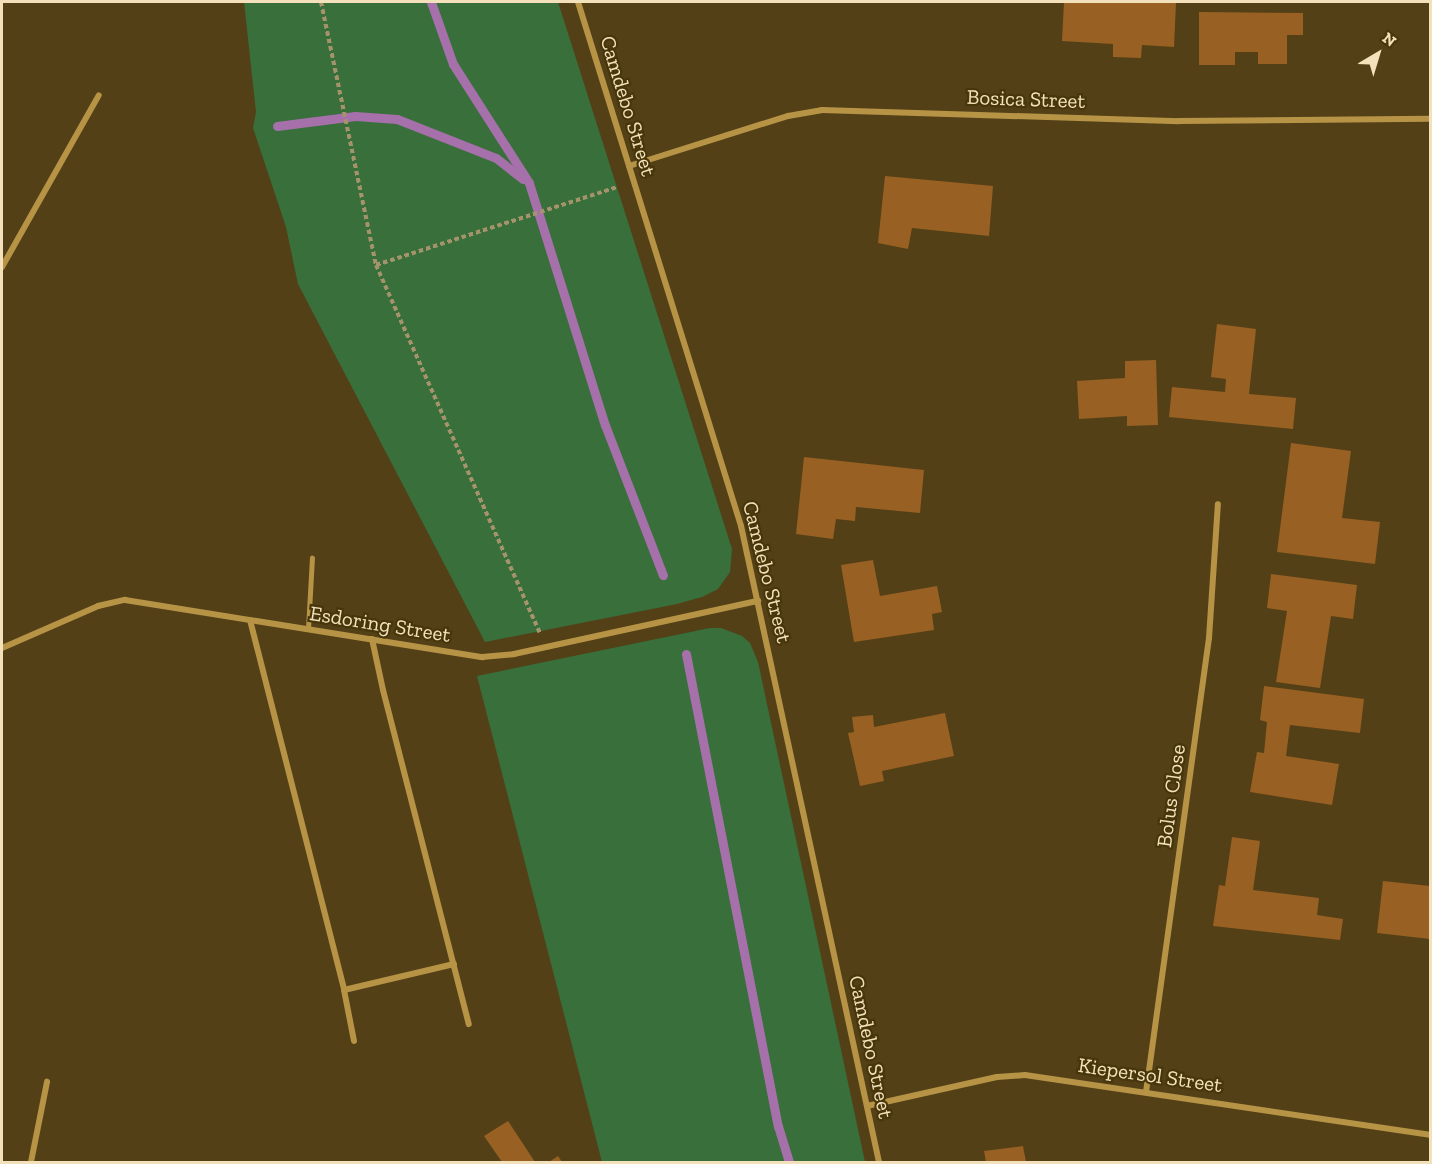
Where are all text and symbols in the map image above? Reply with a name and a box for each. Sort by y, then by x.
north arrow [1348,24,1408,84]
text: N [1379,28,1400,51]
street label: Camdebo Street [595,33,661,179]
street label: Bosica Street [966,84,1086,114]
street label: Camdebo Street [737,498,797,646]
street label: Esdoring Street [308,600,452,648]
street label: Bolus Close [1151,743,1191,849]
street label: Camdebo Street [844,973,898,1121]
street label: Kiepersol Street [1076,1052,1224,1098]

